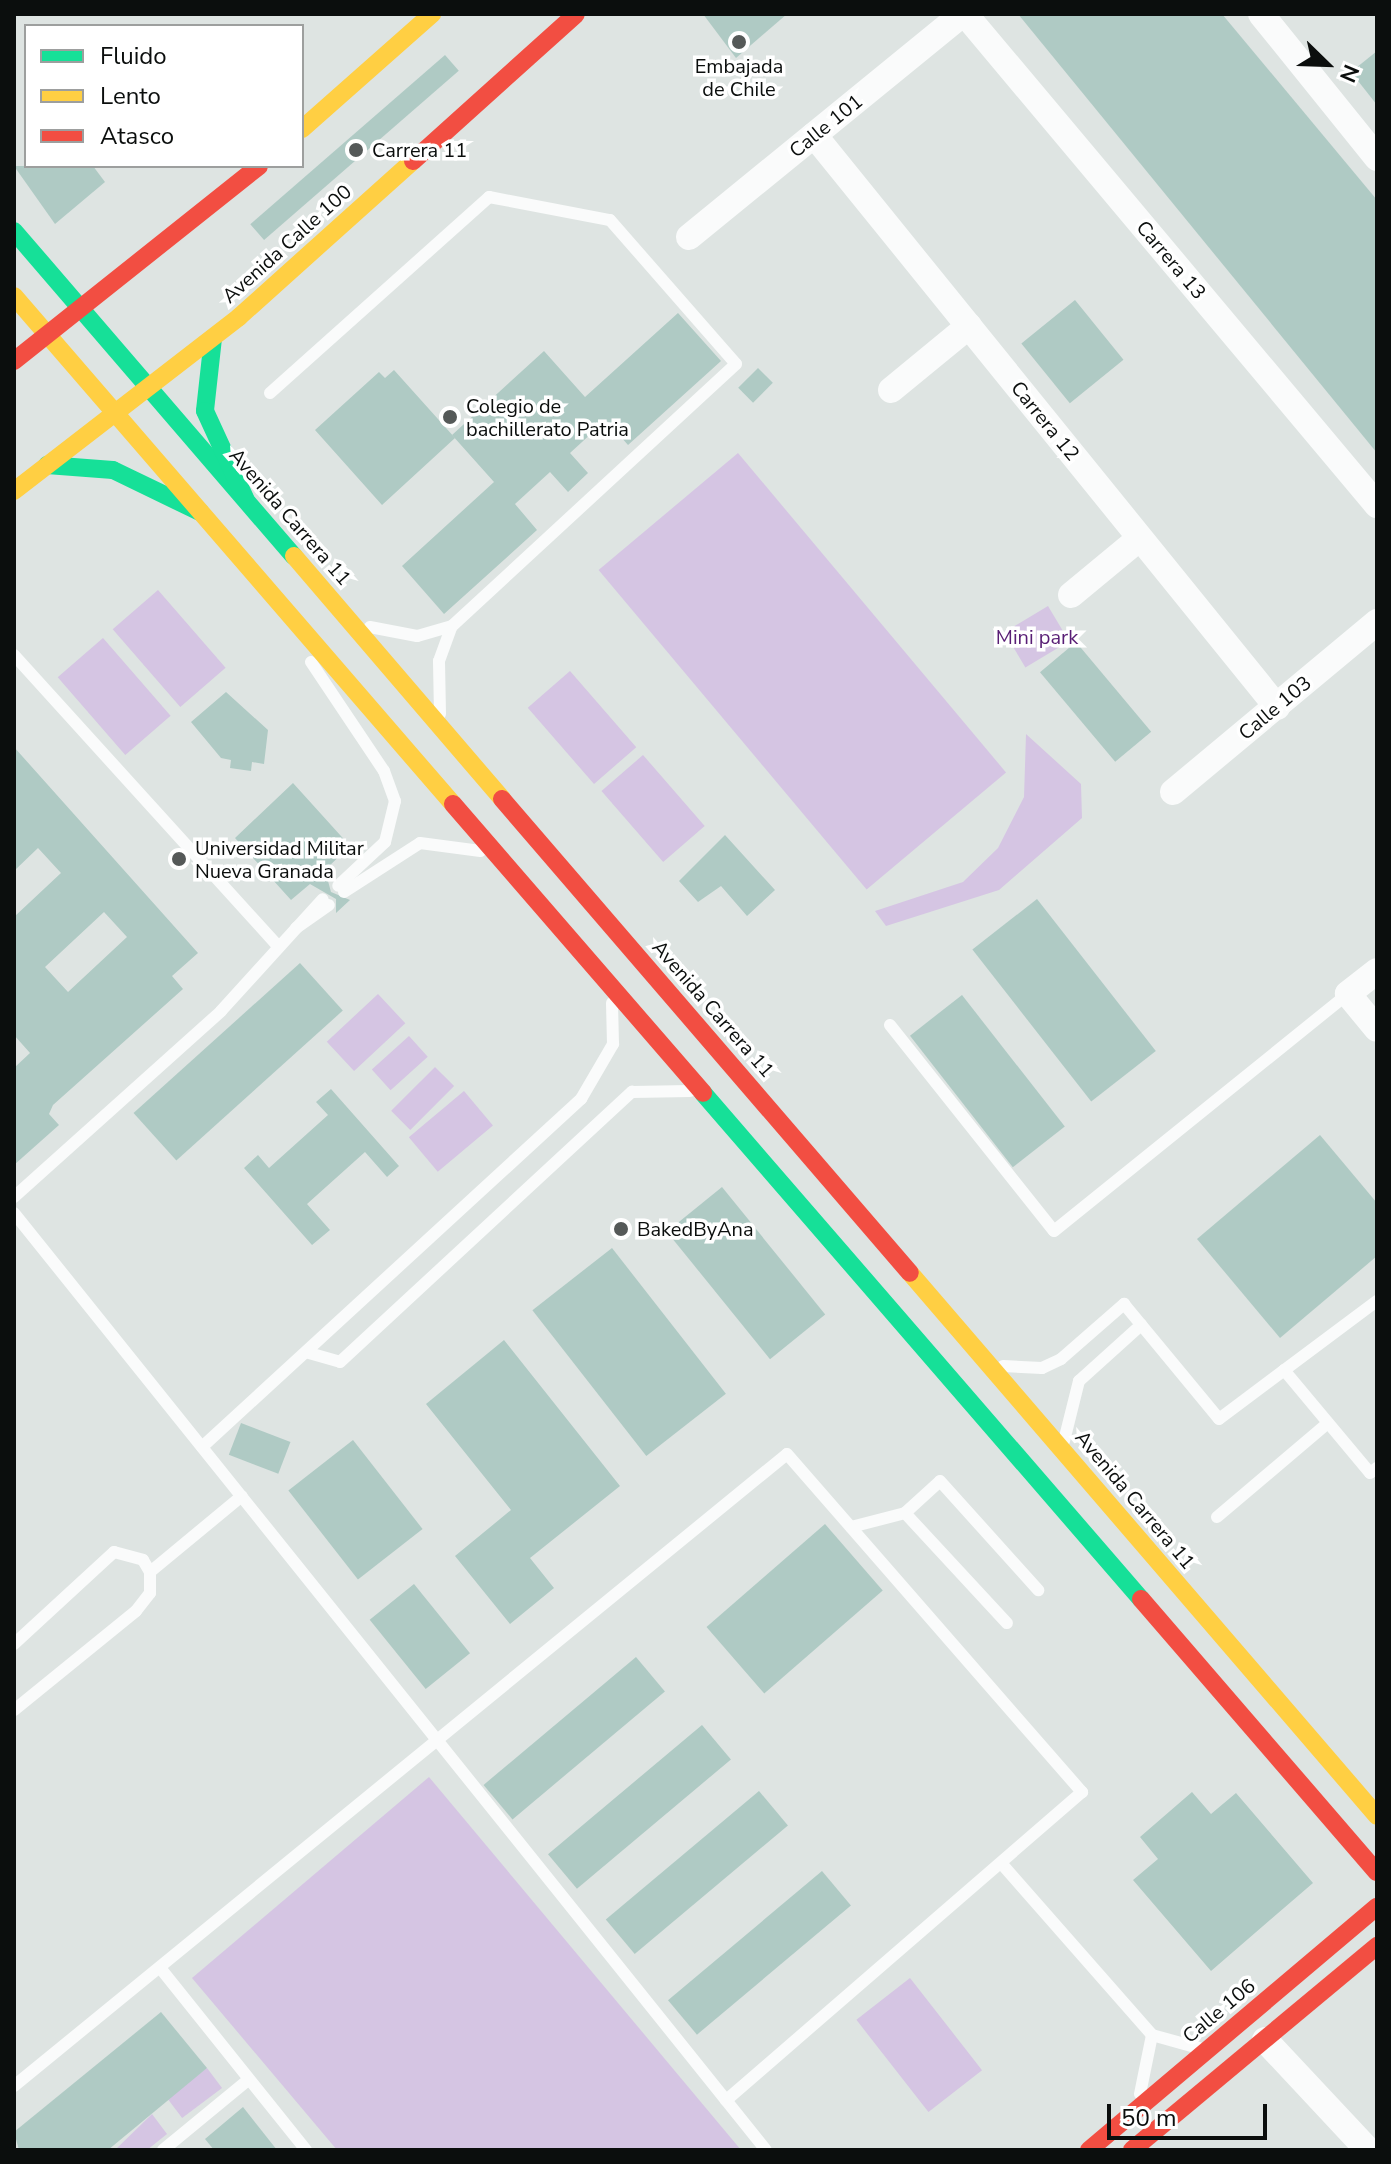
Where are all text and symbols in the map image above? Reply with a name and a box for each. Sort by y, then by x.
legend [24,24,304,168]
north arrow [1287,24,1367,104]
marker: Embajada de Chile [730,33,748,51]
text: Fluido [100,40,167,72]
place label: Embajada de Chile [695,54,783,101]
text: N [1332,60,1366,87]
text: Lento [100,80,161,112]
street label: Calle 101 [785,89,867,163]
text: Atasco [100,120,174,152]
place label: Carrera 11 [372,138,467,162]
marker: Carrera 11 [347,141,365,159]
street label: Avenida Calle 100 [217,180,357,308]
street label: Carrera 13 [1131,216,1211,304]
street label: Carrera 12 [1006,376,1084,466]
place label: Colegio de bachillerato Patria [466,394,629,441]
marker: Colegio de bachillerato Patria [441,408,459,426]
street label: Avenida Carrera 11 [224,444,356,590]
park label: Mini park [996,625,1078,649]
street label: Calle 103 [1234,671,1316,745]
place label: Universidad Militar Nueva Granada [195,836,364,883]
marker: Universidad Militar Nueva Granada [170,850,188,868]
street label: Avenida Carrera 11 [647,936,779,1082]
place label: BakedByAna [637,1217,754,1241]
marker: BakedByAna [612,1220,630,1238]
street label: Avenida Carrera 11 [1070,1426,1200,1574]
street label: Calle 106 [1178,1974,1260,2048]
scale bar [1111,2088,1271,2138]
text: 50 m [1121,2102,1177,2134]

